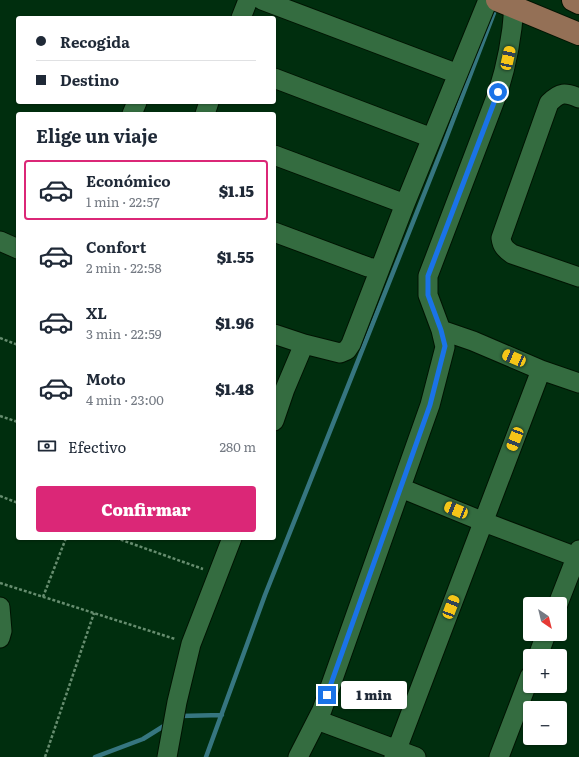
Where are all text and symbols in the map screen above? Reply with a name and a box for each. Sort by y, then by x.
text: Recogida [60,30,130,53]
car [500,45,516,71]
text: Destino [60,68,119,91]
route start [489,83,507,101]
text: Elige un viaje [36,122,158,149]
text: Económico [86,169,171,192]
icon: car [38,172,74,208]
text: $1.15 [219,179,254,202]
text: 1 min · 22:57 [86,192,160,211]
text: Confort [86,235,146,258]
icon: car [38,238,74,274]
text: $1.55 [217,245,254,268]
text: 2 min · 22:58 [86,258,162,277]
text: XL [86,301,107,324]
icon: car [38,304,74,340]
text: $1.96 [215,311,254,334]
text: 3 min · 22:59 [86,324,162,343]
car [501,348,527,368]
text: Moto [86,367,126,390]
icon: car [38,370,74,406]
text: $1.48 [215,377,254,400]
text: 4 min · 23:00 [86,390,164,409]
car [505,426,525,452]
icon: cash [36,435,58,457]
text: Efectivo [68,435,126,458]
text: 280 m [220,437,256,456]
button: Confirmar [36,486,256,532]
car [443,500,469,520]
car [441,594,461,620]
north arrow [523,597,567,641]
map controls [523,597,567,745]
button: + [523,649,567,693]
callout: 1 min [341,681,407,709]
text: 1 min [356,685,392,704]
route end [318,686,336,704]
button: − [523,701,567,745]

